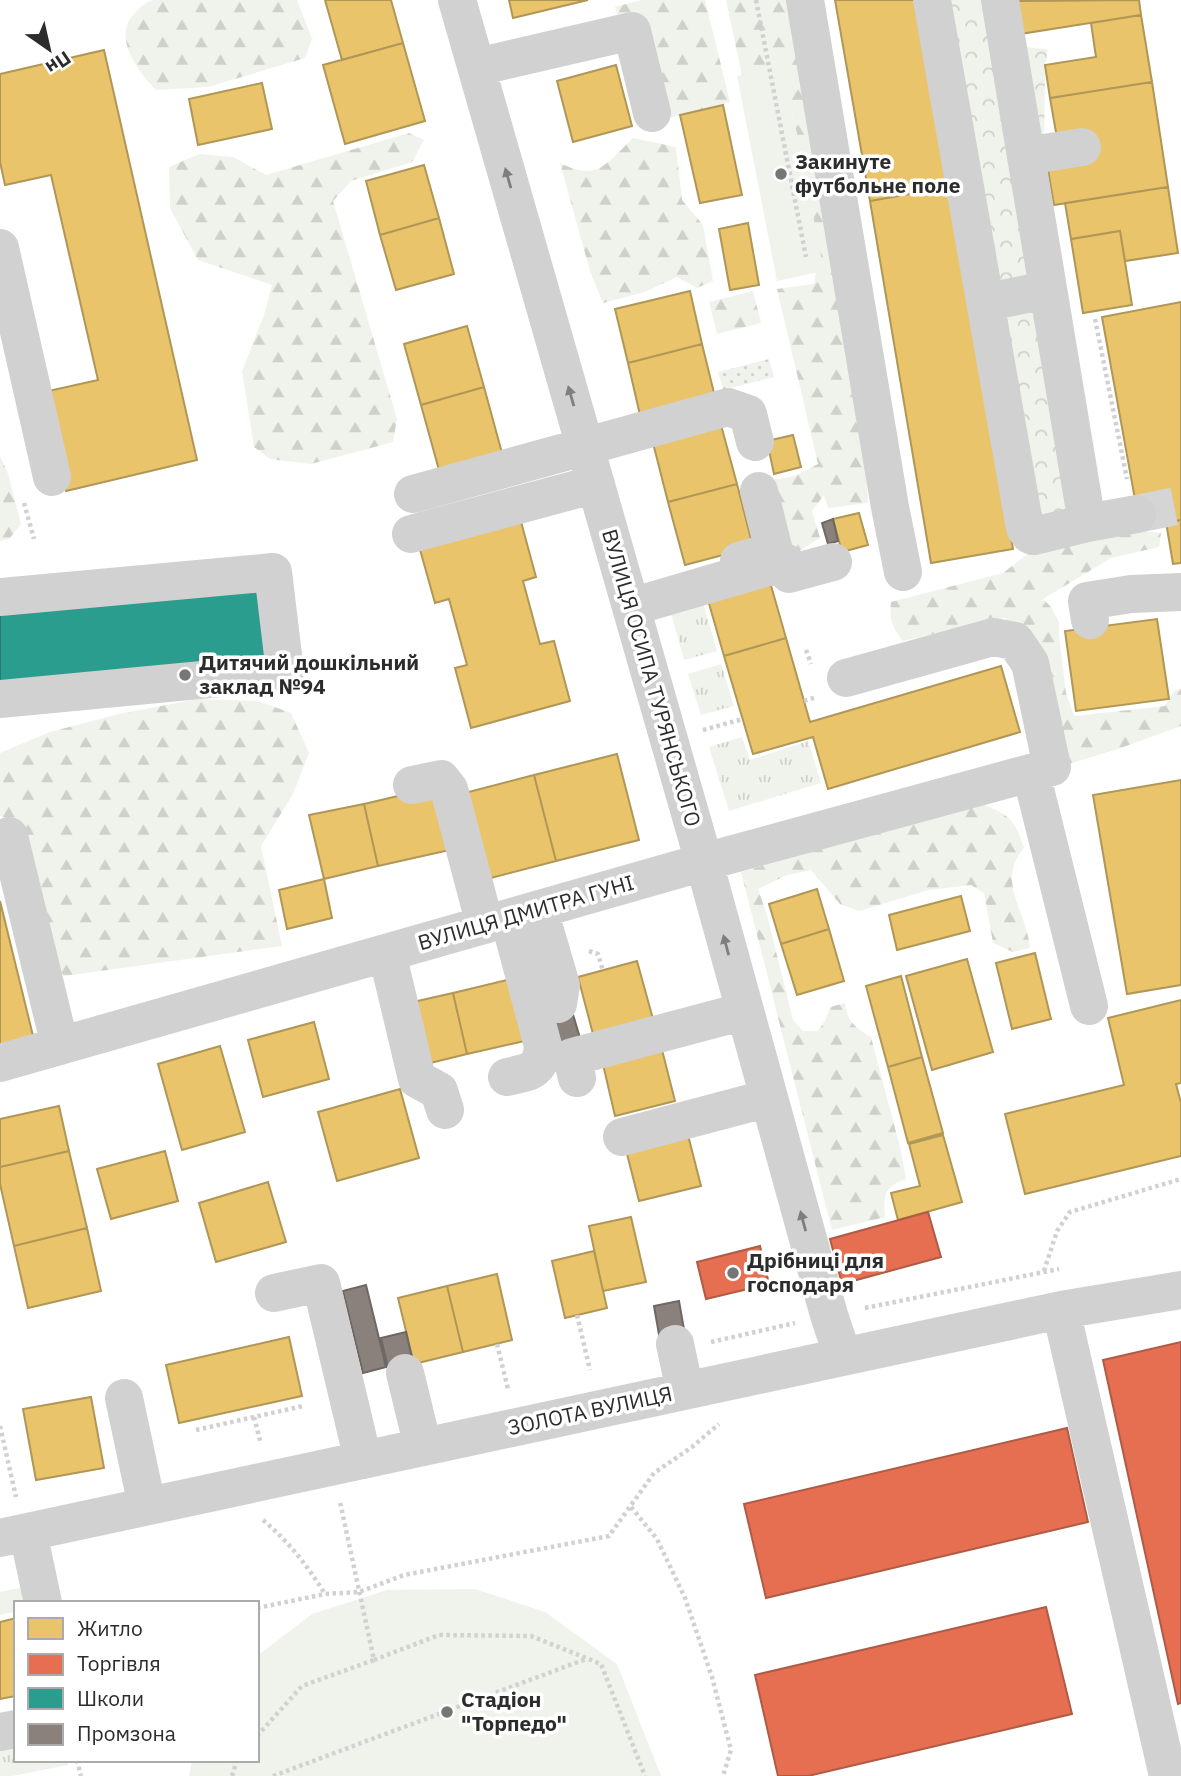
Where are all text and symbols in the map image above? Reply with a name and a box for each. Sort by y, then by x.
north arrow [14,14,84,84]
text: Пн [41,46,76,80]
place label: Закинуте футбольне поле [795,147,961,199]
marker: Закинуте футбольне поле [773,166,789,182]
one-way arrow [503,167,513,188]
one-way arrow [565,386,575,407]
street label: ВУЛИЦЯ ОСИПА ТУРЯНСЬКОГО [596,526,708,830]
place label: Дитячий дошкільний заклад №94 [199,648,419,700]
marker: Дитячий дошкільний заклад №94 [177,667,193,683]
street label: ВУЛИЦЯ ДМИТРА ГУНІ [414,868,637,956]
one-way arrow [721,934,731,955]
one-way arrow [797,1210,808,1232]
place label: Дрібниці для господаря [747,1246,884,1298]
marker: Дрібниці для господаря [725,1265,741,1281]
street label: ЗОЛОТА ВУЛИЦЯ [505,1379,675,1441]
legend [14,1601,259,1762]
text: Житло [77,1614,143,1642]
text: Торгівля [77,1649,161,1677]
text: Школи [77,1684,144,1712]
place label: Стадіон "Торпедо" [461,1685,567,1737]
marker: Стадіон "Торпедо" [439,1704,455,1720]
text: Промзона [77,1719,176,1747]

